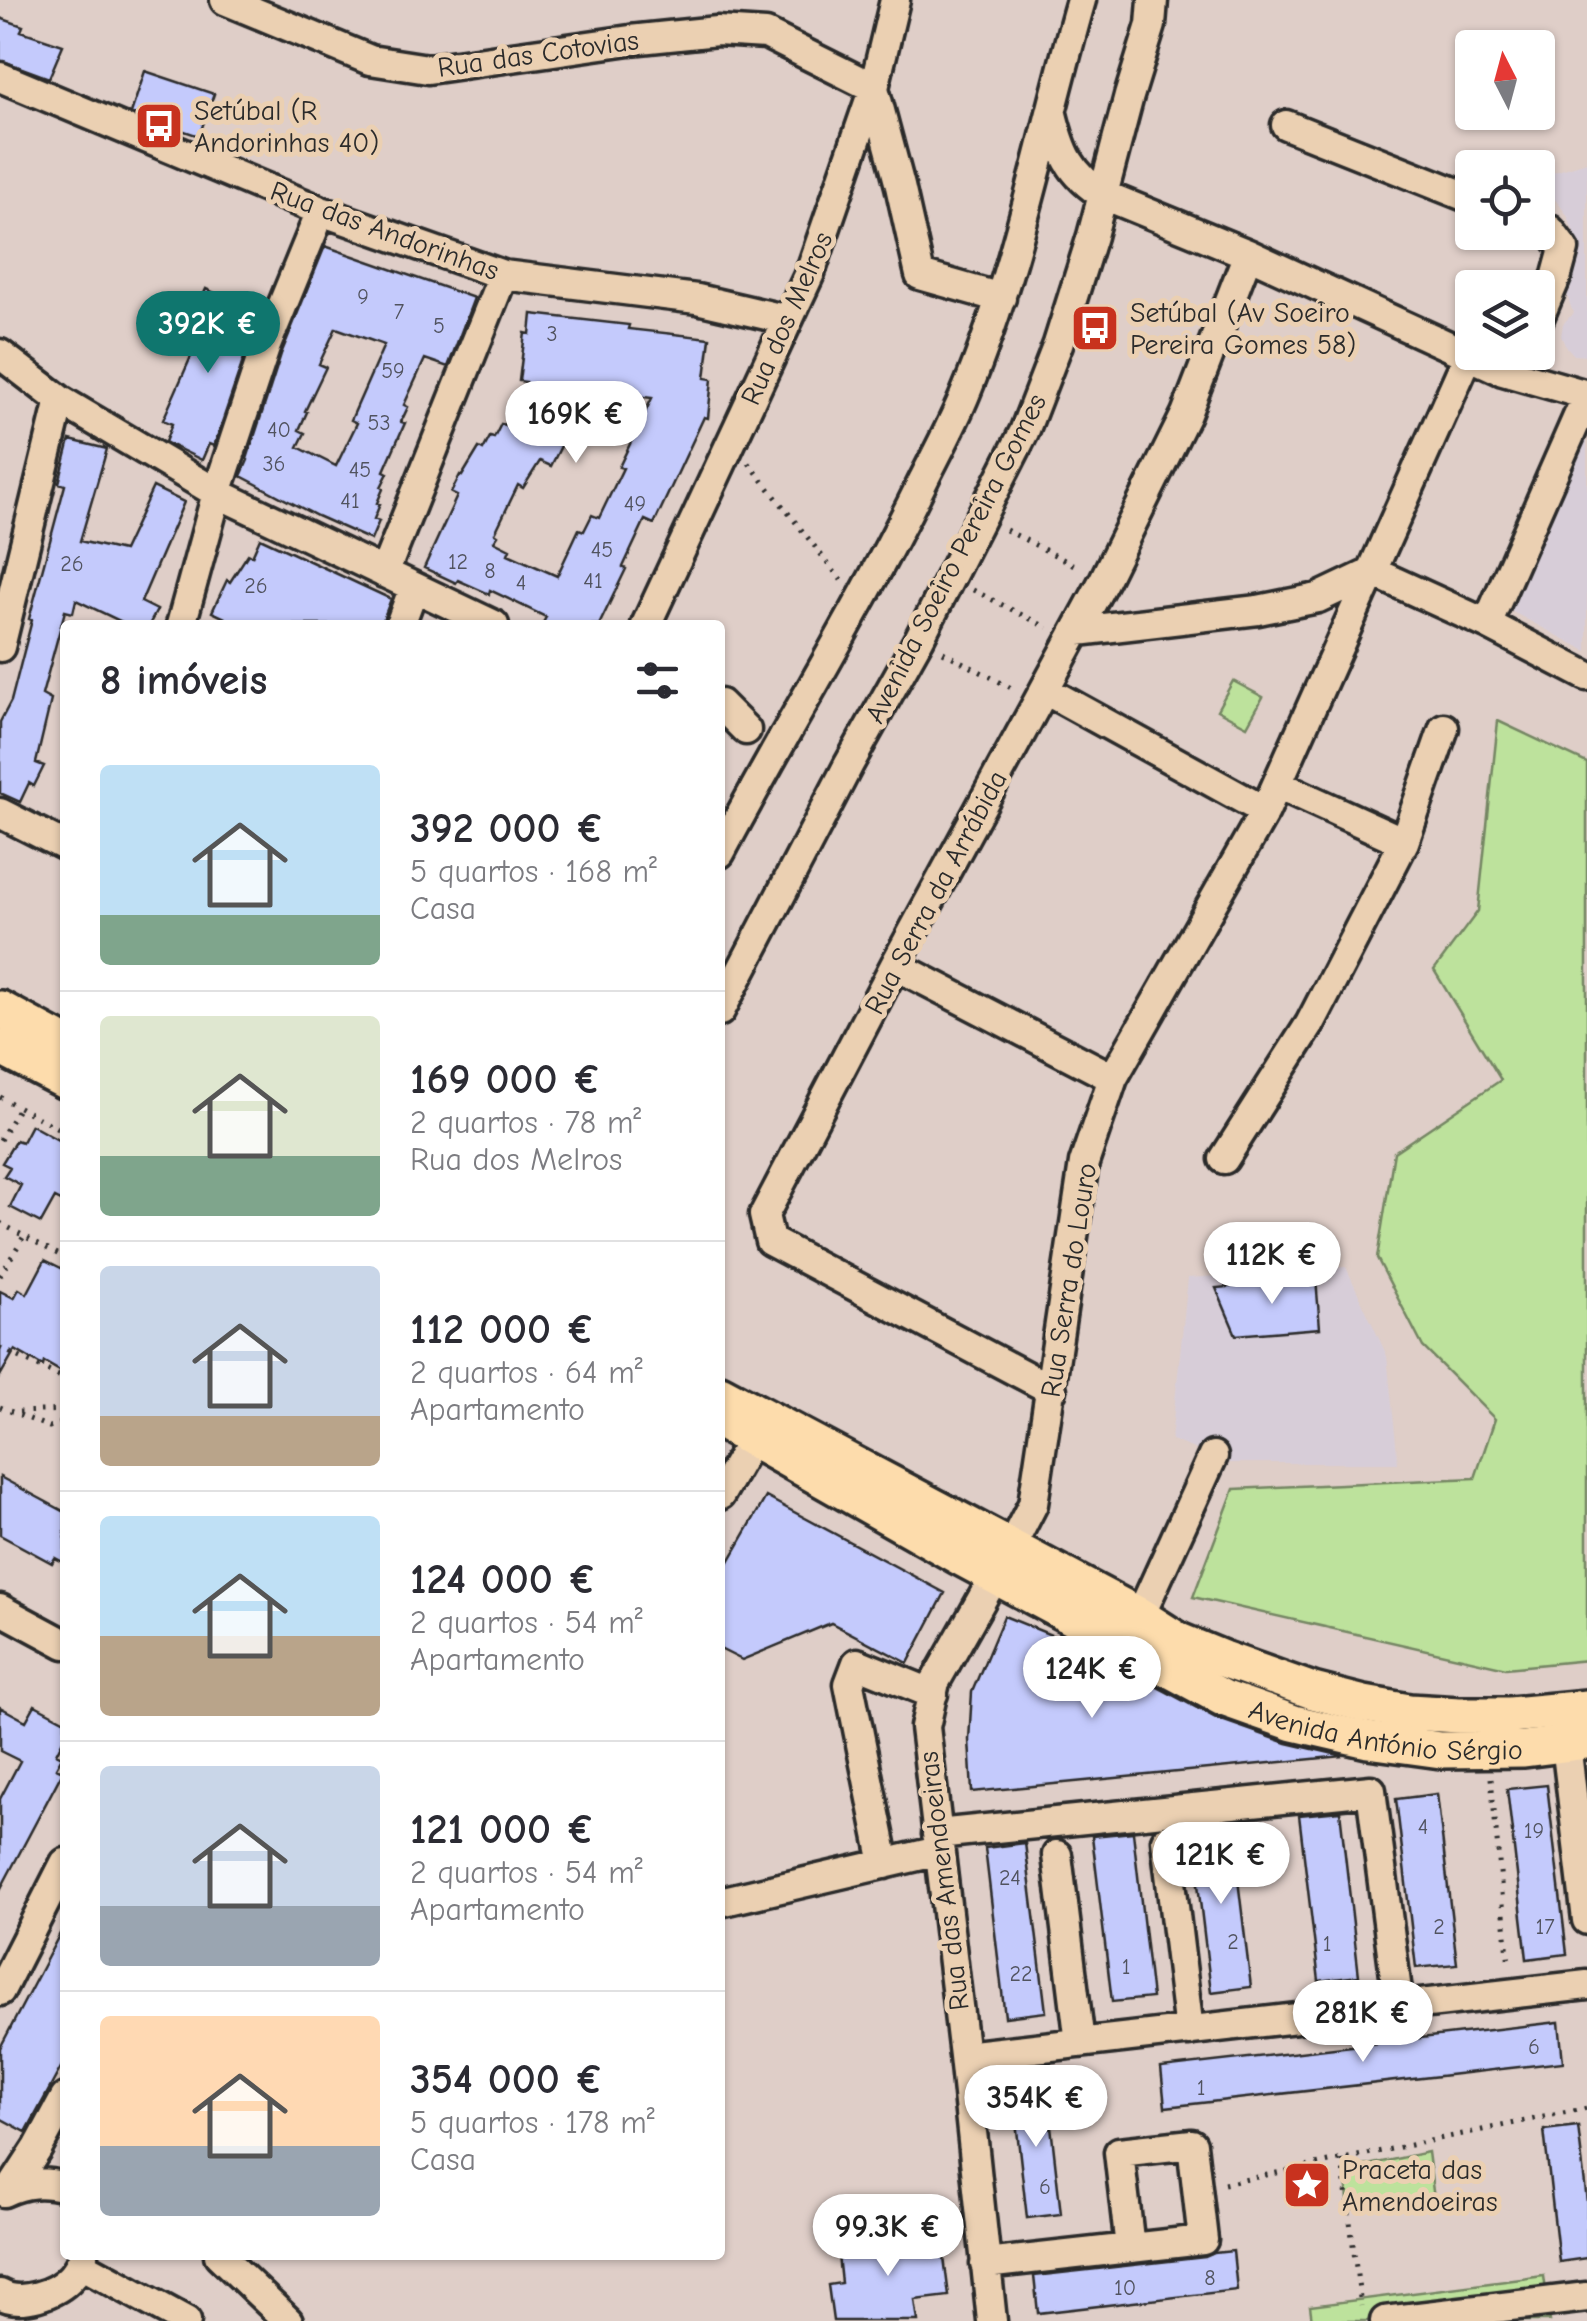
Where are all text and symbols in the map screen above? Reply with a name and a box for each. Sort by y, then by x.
street label: Rua das Cotovias [436,24,641,84]
north arrow [1455,30,1555,130]
map controls [1455,30,1555,370]
place label: Setúbal (R Andorinhas 40) [194,95,379,159]
bus stop icon: Setúbal (R Andorinhas 40) [133,100,185,152]
button: locate [1455,150,1555,250]
street label: Rua das Andorinhas [266,175,503,287]
street label: Rua dos Melros [735,227,839,410]
button: layers [1455,270,1555,370]
house number: 9 [357,284,369,310]
pin: 392K € [127,291,289,376]
place label: Setúbal (Av Soeiro Pereira Gomes 58) [1130,297,1356,361]
house number: 7 [394,299,405,325]
bus stop icon: Setúbal (Av Soeiro Pereira Gomes 58) [1069,302,1121,354]
text: 392K € [158,305,258,342]
house number: 5 [433,313,445,339]
house number: 3 [546,321,558,347]
house number: 59 [381,358,405,384]
pin: 169K € [495,381,657,466]
street label: Avenida Soeiro Pereira Gomes [859,389,1053,728]
text: 169K € [527,395,625,432]
house number: 53 [367,410,391,436]
house number: 40 [267,417,291,443]
house number: 36 [262,451,286,477]
house number: 45 [349,457,371,483]
house number: 41 [340,488,360,514]
house number: 49 [624,491,646,517]
house number: 45 [591,537,613,563]
house number: 12 [448,549,468,575]
house number: 26 [60,551,84,577]
house number: 8 [484,558,496,584]
house number: 41 [583,568,603,594]
house number: 4 [516,570,526,596]
house number: 26 [244,573,268,599]
icon: filters [630,653,685,708]
text: 8 imóveis [100,656,267,705]
street label: Rua Serra da Arrábida [858,765,1014,1020]
text: 392 000 € [410,804,605,853]
icon: home [180,805,300,925]
text: 5 quartos · 168 m² [410,853,657,890]
text: Casa [410,890,476,927]
text: 169 000 € [410,1055,601,1104]
icon: home [180,1056,300,1176]
text: 2 quartos · 78 m² [410,1104,641,1141]
text: Rua dos Melros [410,1141,622,1178]
street label: Rua Serra do Louro [1035,1161,1103,1400]
pin: 112K € [1191,1222,1353,1307]
text: 112K € [1226,1236,1318,1273]
text: 112 000 € [410,1305,595,1354]
icon: home [180,1306,300,1426]
text: 2 quartos · 64 m² [410,1354,643,1391]
text: Apartamento [410,1391,585,1428]
text: 124 000 € [410,1555,597,1604]
icon: home [180,1556,300,1676]
text: 2 quartos · 54 m² [410,1604,643,1641]
pin: 124K € [1011,1636,1173,1721]
text: Apartamento [410,1641,585,1678]
text: 124K € [1045,1650,1139,1687]
street label: Avenida António Sérgio [1245,1693,1523,1767]
street label: Rua das Amendoeiras [912,1750,976,2012]
text: 121 000 € [410,1805,595,1854]
icon: home [180,1806,300,1926]
house number: 4 [1418,1814,1428,1840]
house number: 19 [1524,1818,1544,1844]
pin: 121K € [1140,1822,1302,1907]
text: 121K € [1175,1836,1267,1873]
text: 2 quartos · 54 m² [410,1854,643,1891]
house number: 24 [999,1865,1021,1891]
text: Apartamento [410,1891,585,1928]
house number: 2 [1433,1914,1445,1940]
house number: 17 [1535,1914,1555,1940]
house number: 2 [1227,1929,1239,1955]
house number: 1 [1323,1931,1331,1957]
house number: 1 [1122,1954,1130,1980]
house number: 22 [1009,1961,1033,1987]
pin: 281K € [1282,1980,1444,2065]
text: 281K € [1315,1994,1411,2031]
house number: 6 [1528,2034,1540,2060]
text: 354 000 € [410,2055,604,2104]
icon: home [180,2056,300,2176]
pin: 354K € [955,2065,1117,2150]
house number: 1 [1197,2075,1205,2101]
text: 354K € [986,2079,1086,2116]
text: 5 quartos · 178 m² [410,2104,655,2141]
text: Casa [410,2141,476,2178]
place label: Praceta das Amendoeiras [1342,2154,1498,2218]
place icon: Praceta das Amendoeiras [1281,2159,1333,2211]
house number: 6 [1039,2174,1051,2200]
pin: 99.3K € [796,2194,980,2279]
text: 99.3K € [835,2208,941,2245]
house number: 8 [1204,2265,1216,2291]
house number: 10 [1114,2275,1136,2301]

